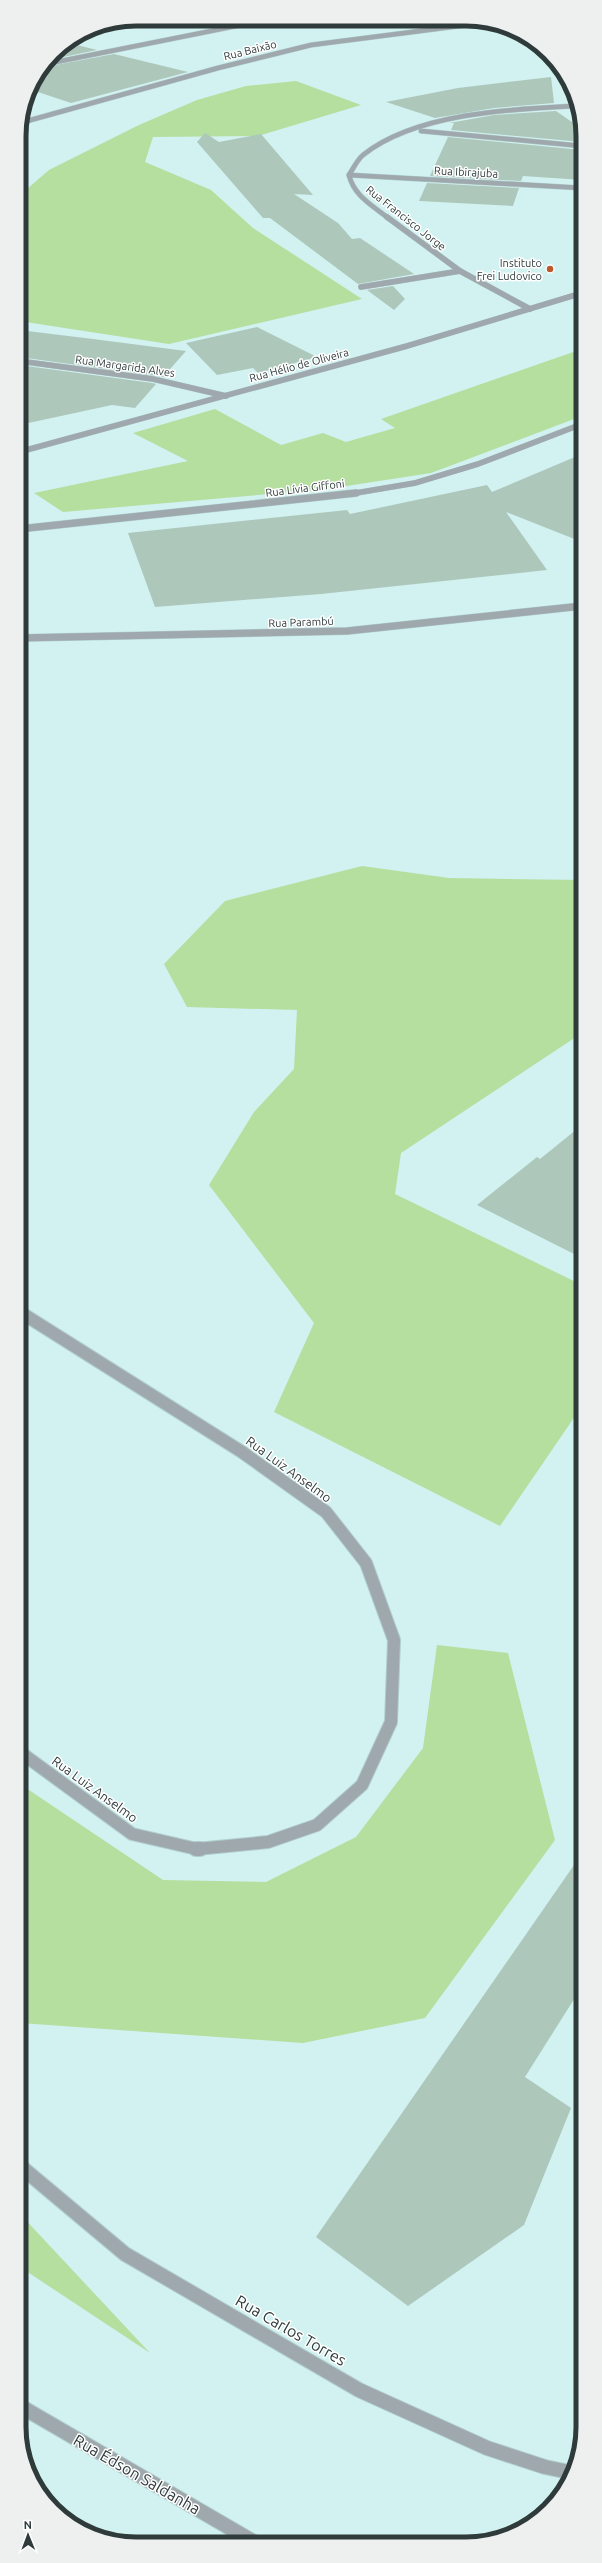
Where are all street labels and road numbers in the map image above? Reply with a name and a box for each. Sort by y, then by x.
street label: Rua Baixão [222,38,278,62]
street label: Rua Ibirajuba [434,164,498,180]
street label: Rua Francisco Jorge [364,183,448,253]
street label: Rua Hélio de Oliveira [248,346,350,384]
street label: Rua Margarida Alves [74,353,176,379]
street label: Rua Lívia Giffoni [265,477,345,499]
street label: Rua Parambú [268,615,334,629]
street label: Rua Luiz Anselmo [244,1433,334,1505]
street label: Rua Luiz Anselmo [50,1753,140,1825]
street label: Rua Carlos Torres [233,2291,350,2369]
street label: Rua Édson Saldanha [70,2429,205,2518]

